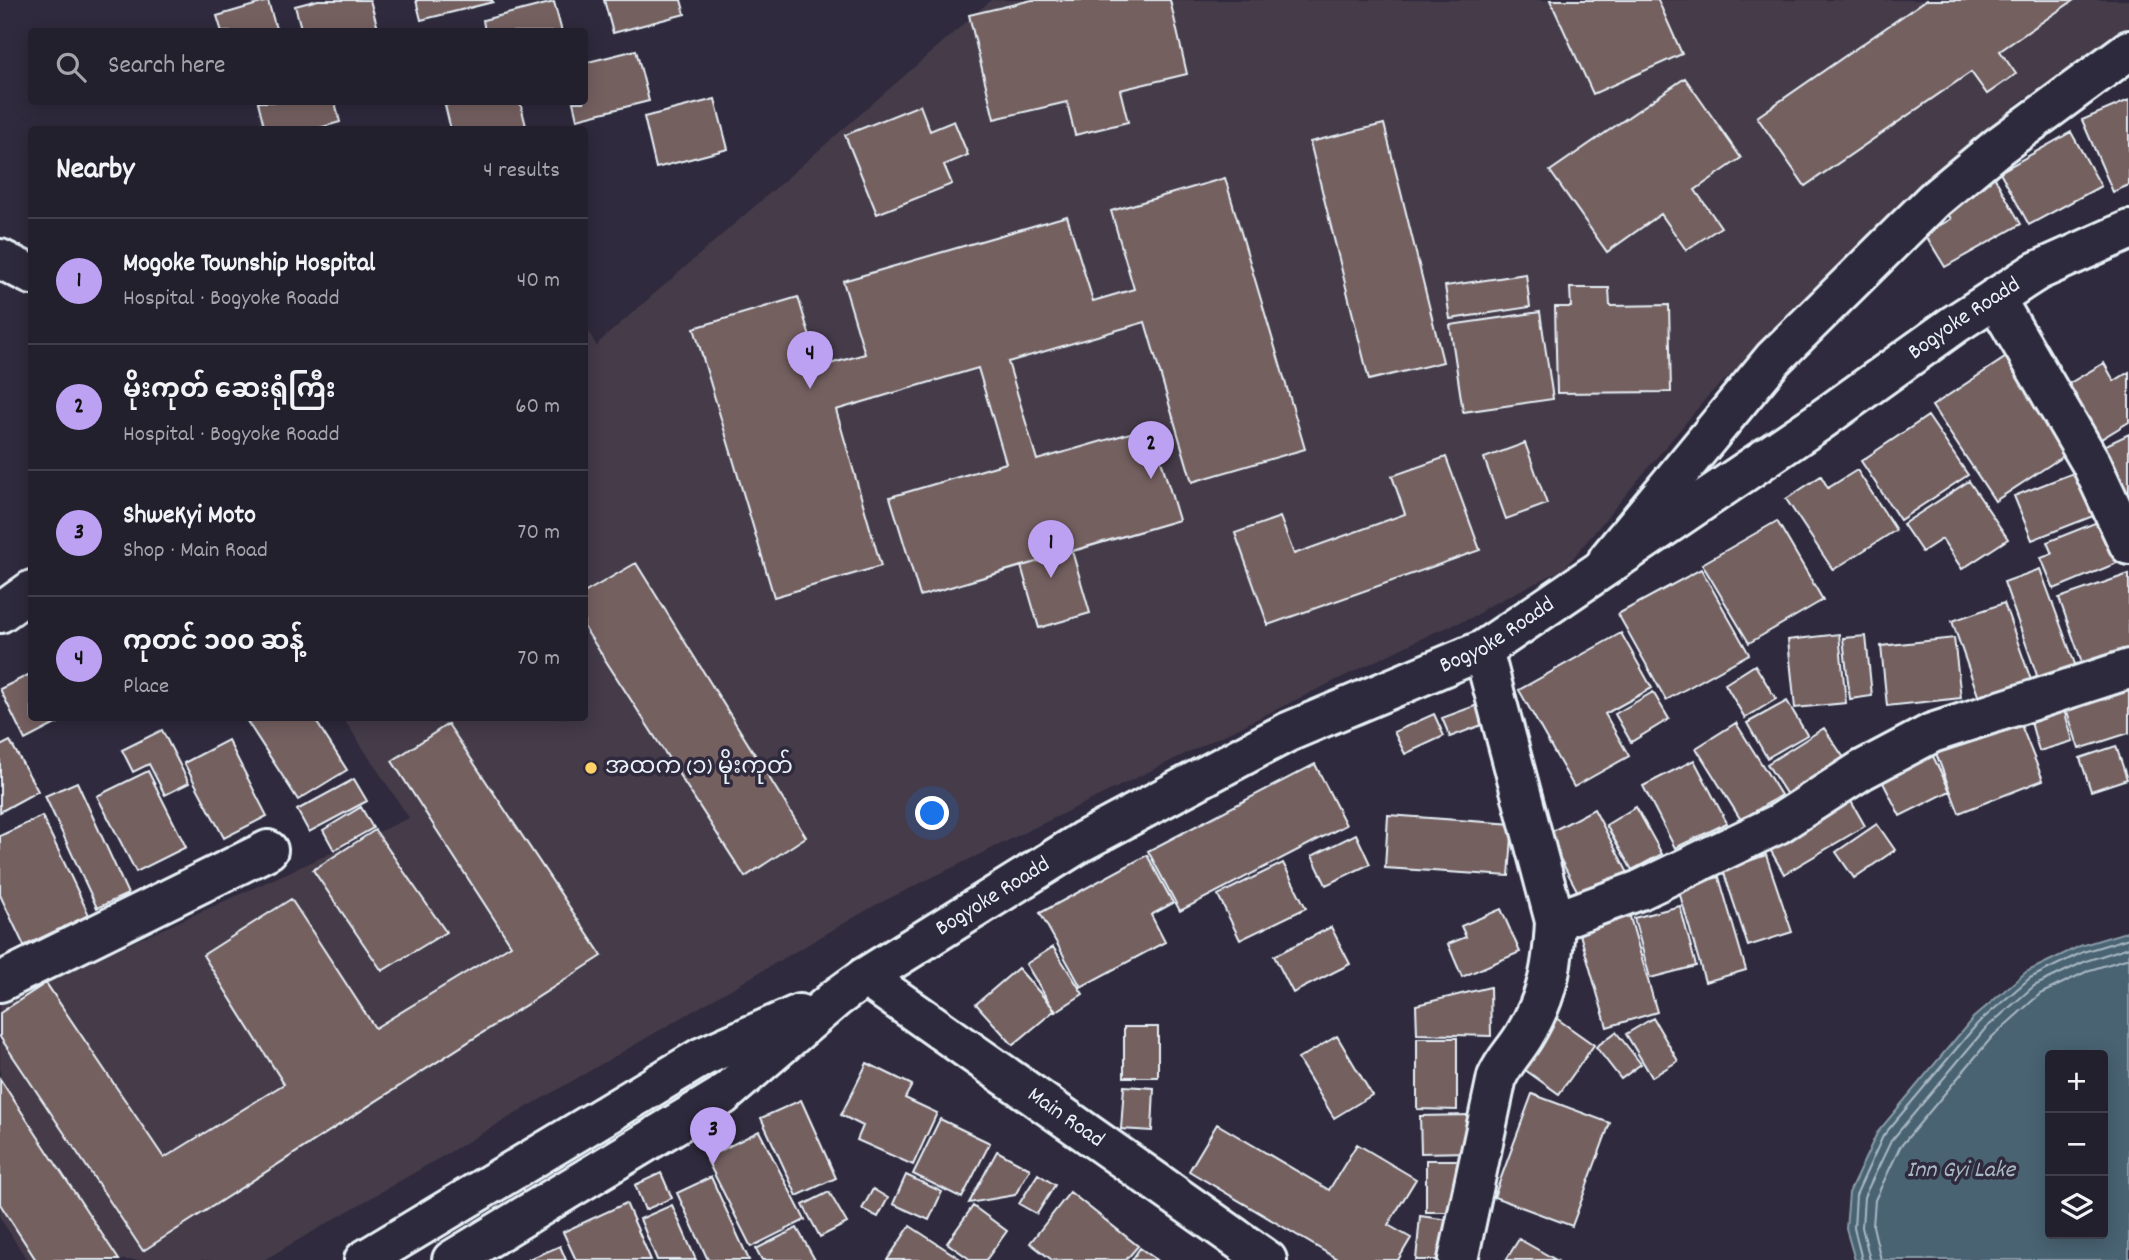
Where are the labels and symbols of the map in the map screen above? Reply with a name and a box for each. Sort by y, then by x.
street label: Bogyoke Roadd [1901,269,2027,369]
pin: 4 [787,331,833,389]
pin: 2 [1128,421,1174,479]
pin: 1 [1028,520,1074,578]
street label: Bogyoke Roadd [1435,589,1562,683]
place label: အထက (၁) မိုးကုတ် [605,749,793,785]
marker: အထက (၁) မိုးကုတ် [583,760,599,776]
your location [915,796,949,830]
street label: Bogyoke Roadd [929,849,1057,945]
street label: Main Road [1020,1079,1111,1157]
pin: 3 [690,1107,736,1165]
water label: Inn Gyi Lake [1907,1154,2017,1188]

